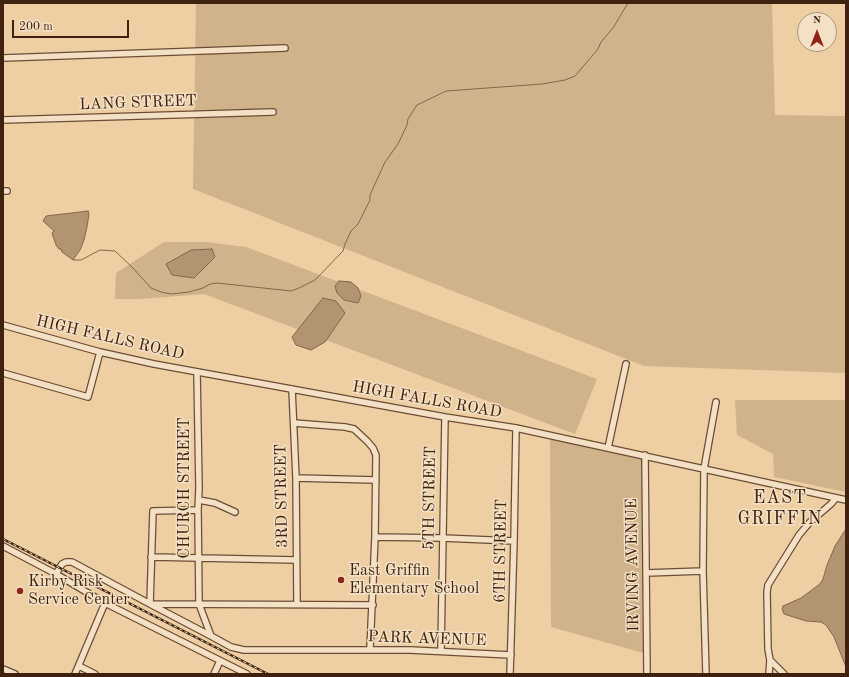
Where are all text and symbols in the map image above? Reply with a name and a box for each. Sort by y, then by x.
scale bar [14,12,131,38]
north arrow [797,12,837,52]
text: N [813,15,821,26]
text: 200 m [19,21,53,33]
street label: LANG STREET [79,91,197,115]
street label: HIGH FALLS ROAD [34,312,186,364]
street label: HIGH FALLS ROAD [351,377,503,423]
street label: CHURCH STREET [175,417,195,559]
street label: 3RD STREET [271,444,293,548]
street label: 5TH STREET [419,446,441,550]
district label: EAST GRIFFIN [737,487,823,530]
street label: IRVING AVENUE [622,498,644,632]
street label: 6TH STREET [490,499,512,603]
place label: East Griffin Elementary School [349,561,479,599]
place label: Kirby Risk Service Center [28,572,130,610]
marker: East Griffin Elementary School [336,575,346,585]
marker: Kirby Risk Service Center [15,586,25,596]
street label: PARK AVENUE [367,627,487,651]

